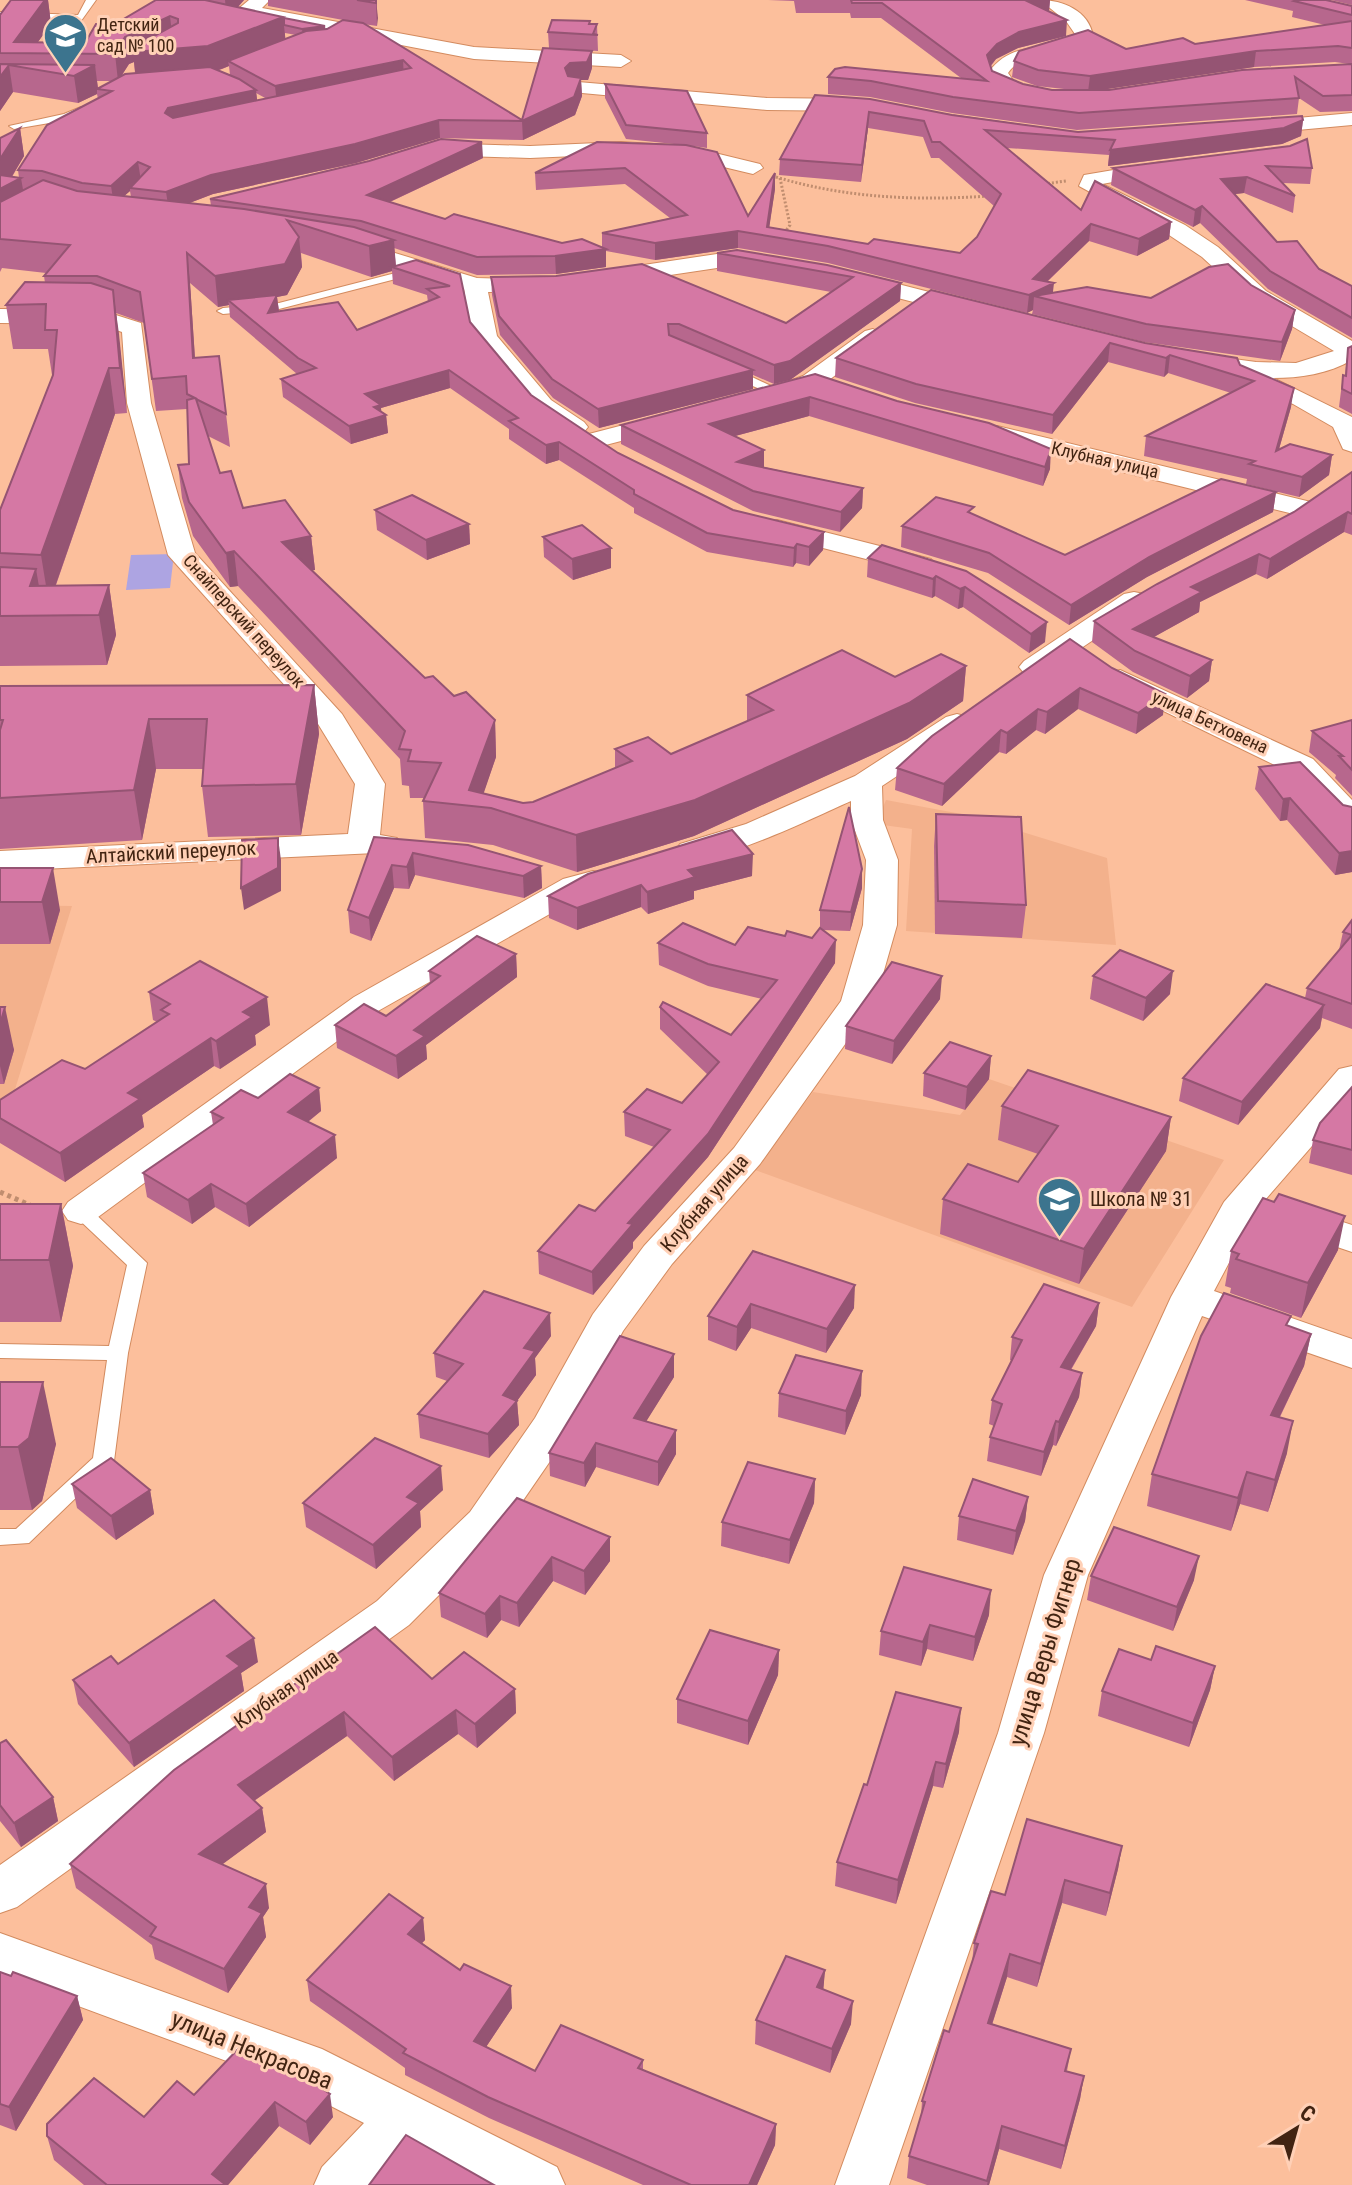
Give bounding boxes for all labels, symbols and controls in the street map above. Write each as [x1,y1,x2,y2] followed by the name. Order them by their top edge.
[42,11,90,74] school or university icon: Детский сад № 100
[97,14,174,56] place label: Детский сад № 100
[1049,437,1161,482] street label: Клубная улица
[179,550,310,692] street label: Снайперский переулок
[1149,685,1272,758] street label: улица Бетховена
[85,836,257,868] street label: Алтайский переулок
[655,1149,753,1257] street label: Клубная улица
[1035,1175,1083,1238] school or university icon: Школа № 31
[1090,1187,1192,1211] place label: Школа № 31
[1003,1555,1087,1749] street label: улица Веры Фигнер
[229,1644,343,1734] street label: Клубная улица
[167,2005,337,2095] street label: улица Некрасова
[1256,2089,1336,2169] north arrow
[1295,2100,1320,2127] text: С

